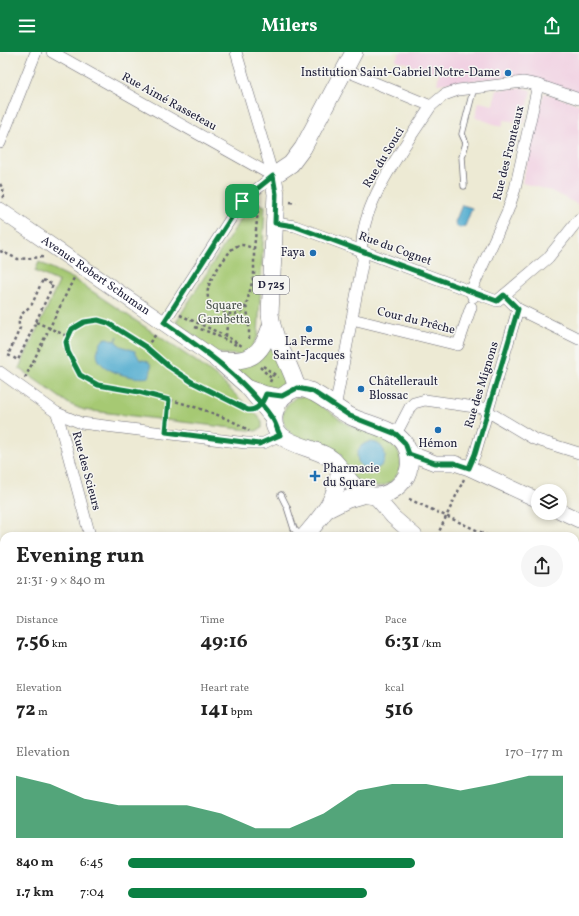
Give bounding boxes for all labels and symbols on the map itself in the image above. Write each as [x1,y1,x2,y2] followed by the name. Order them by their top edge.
[301,65,500,81] place label: Institution Saint-Gabriel Notre-Dame
[503,68,513,78] marker: Institution Saint-Gabriel Notre-Dame
[119,69,220,135] street label: Rue Aimé Rasseteau
[490,104,528,202] street label: Rue des Fronteaux
[360,125,409,191] street label: Rue du Souci
[225,184,259,218] pin
[356,228,434,270] street label: Rue du Cognet
[38,233,153,319] street label: Avenue Robert Schuman
[281,245,305,261] place label: Faya
[308,248,318,258] marker: Faya
[253,276,289,294] road number: D 725
[198,298,250,328] park label: Square Gambetta
[375,304,457,339] street label: Cour du Prêche
[304,324,314,334] marker: La Ferme Saint-Jacques
[273,334,345,364] place label: La Ferme Saint-Jacques
[461,340,503,430] street label: Rue des Mignons
[369,374,438,404] place label: Châtellerault Blossac
[356,384,366,394] marker: Châtellerault Blossac
[433,425,443,435] marker: Hémon
[68,430,104,512] street label: Rue des Scieurs
[419,436,457,452] place label: Hémon
[323,461,380,491] place label: Pharmacie du Square
[310,471,320,481] marker: Pharmacie du Square

